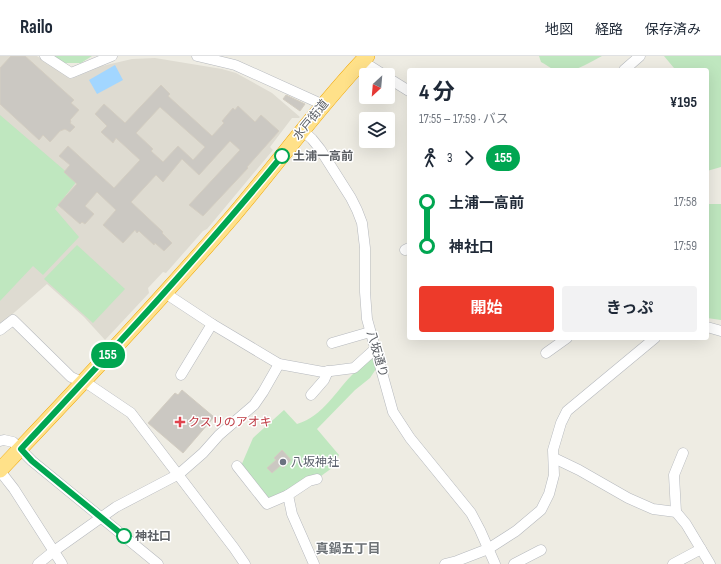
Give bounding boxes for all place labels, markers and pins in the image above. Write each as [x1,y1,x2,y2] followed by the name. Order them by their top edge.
[274,148,290,164] marker: 土浦一高前
[293,149,353,164] place label: 土浦一高前
[188,415,272,430] place label: クスリのアオキ
[175,417,185,427] marker: クスリのアオキ
[291,455,339,470] place label: 八坂神社
[278,457,288,467] marker: 八坂神社
[116,528,132,544] marker: 神社口
[135,529,171,544] place label: 神社口

